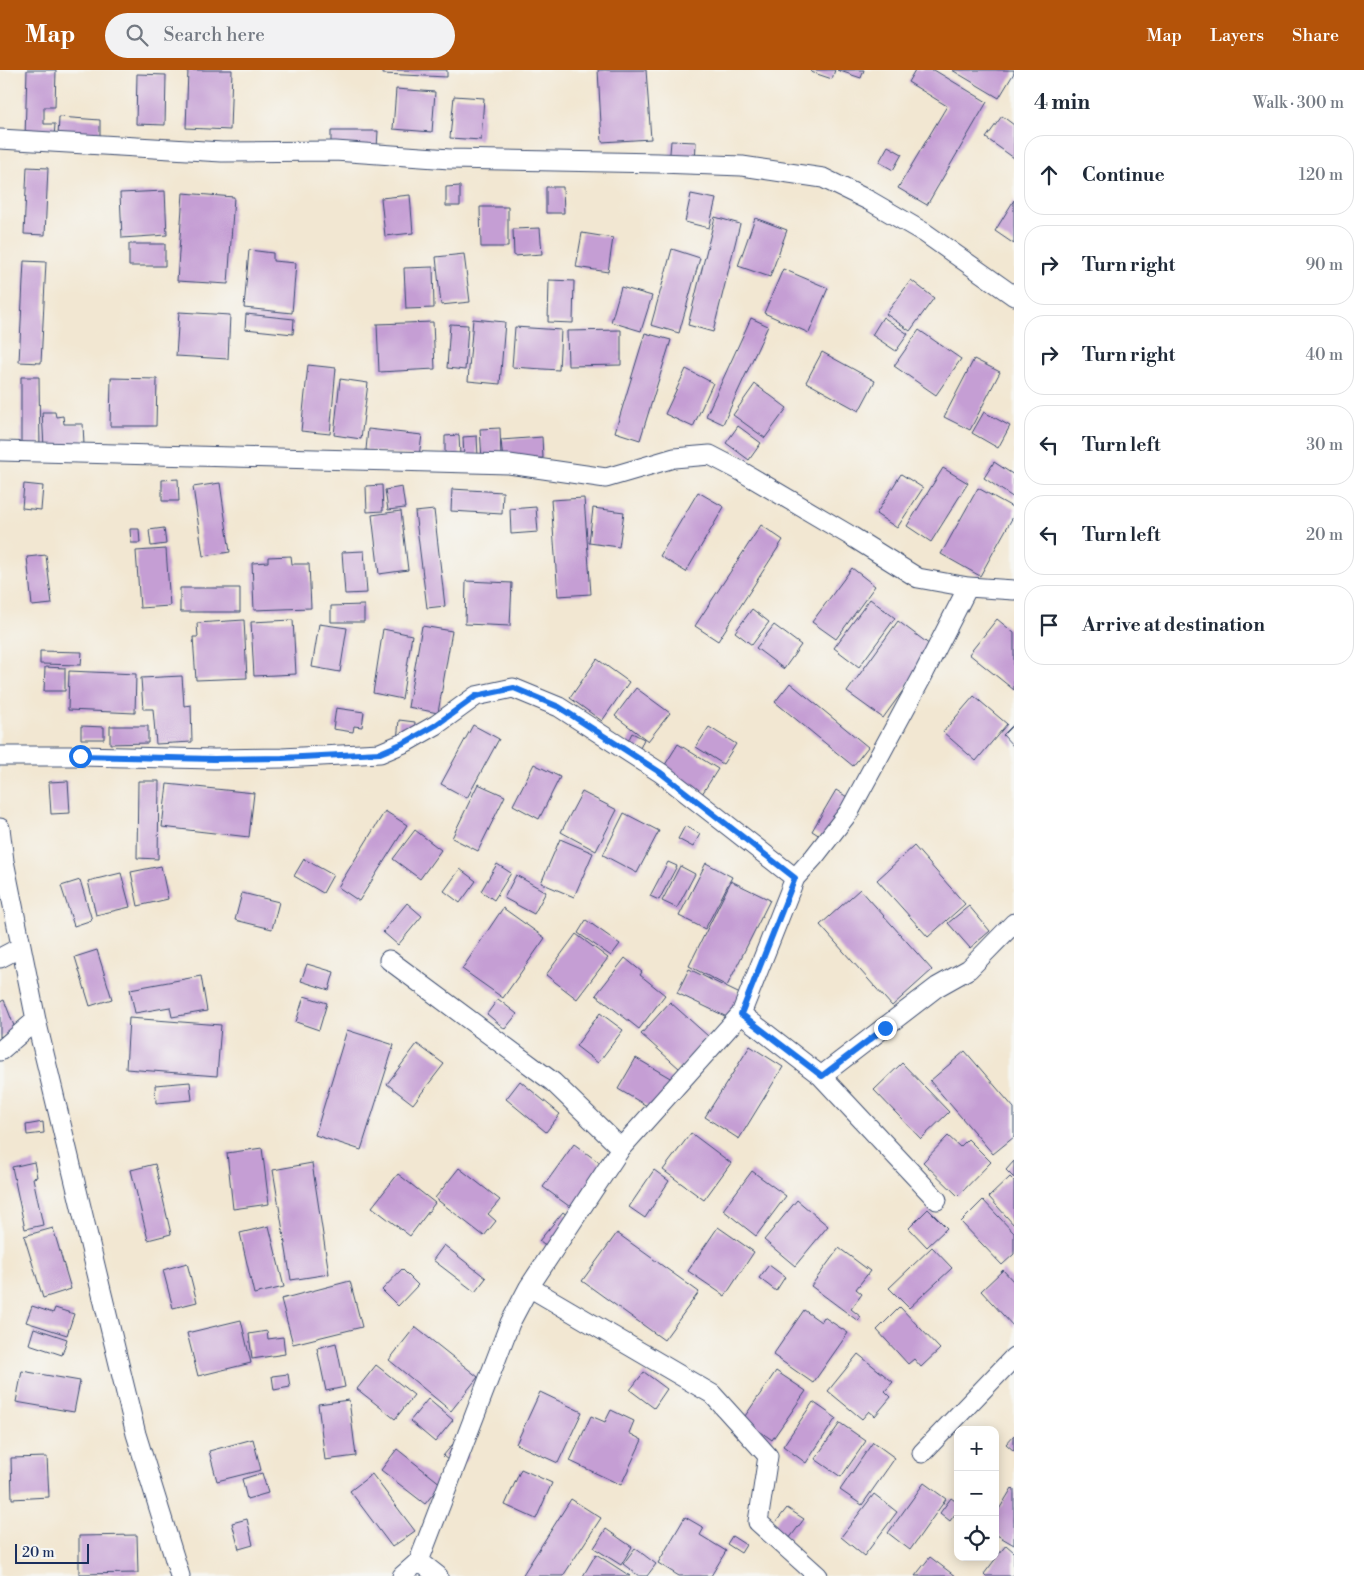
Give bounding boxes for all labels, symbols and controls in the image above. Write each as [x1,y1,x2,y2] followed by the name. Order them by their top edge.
[105,13,455,58] search box
[25,20,75,50] text: Map
[123,21,151,49] icon: search
[163,23,265,47] text: Search here
[1147,24,1182,47] text: Map
[1210,24,1264,47] text: Layers
[1292,24,1339,47] text: Share
[1034,90,1090,116] text: 4 min
[1253,93,1344,113] text: Walk · 300 m
[1035,161,1063,189] icon: ahead
[1082,163,1165,187] text: Continue
[1299,165,1343,185] text: 120 m
[1035,251,1063,279] icon: right
[1082,253,1175,277] text: Turn right
[1305,255,1343,275] text: 90 m
[1035,341,1063,369] icon: right
[1082,343,1175,367] text: Turn right
[1306,345,1343,365] text: 40 m
[1035,431,1063,459] icon: left
[1082,433,1161,457] text: Turn left
[1306,435,1343,455] text: 30 m
[1035,521,1063,549] icon: left
[1082,523,1161,547] text: Turn left
[1306,525,1343,545] text: 20 m
[1035,611,1063,639] icon: arrive
[1082,613,1265,637] text: Arrive at destination
[69,745,92,768] route start
[874,1017,897,1040] route end
[954,1426,999,1561] map controls
[954,1426,999,1471] button: +
[954,1471,999,1516] button: −
[954,1516,999,1561] button: locate
[15,1541,89,1564] scale bar
[22,1544,54,1562] text: 20 m

